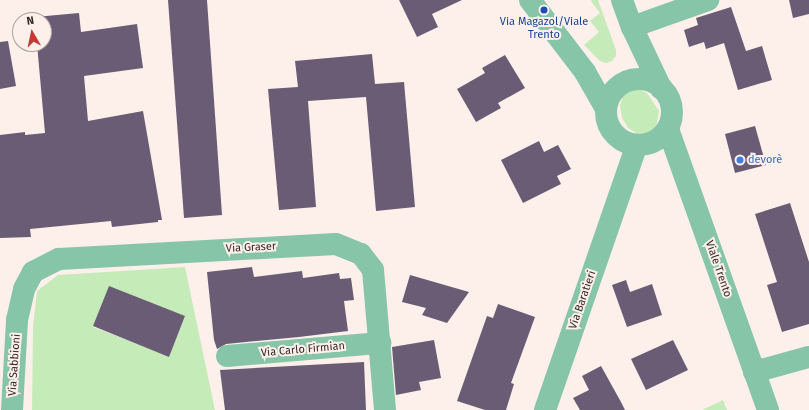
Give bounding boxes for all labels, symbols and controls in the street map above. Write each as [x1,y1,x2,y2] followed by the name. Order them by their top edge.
[539,5,549,15] marker: Via Magazol/Viale Trento
[12,12,52,52] north arrow
[26,14,35,28] text: N
[500,16,588,42] place label: Via Magazol/Viale Trento
[748,153,782,167] place label: devorè
[735,155,745,165] marker: devorè
[702,239,734,299] street label: Viale Trento
[226,240,276,256] street label: Via Graser
[567,269,599,331] street label: Via Baratieri
[6,333,24,397] street label: Via Sabbioni
[260,340,346,360] street label: Via Carlo Firmian

